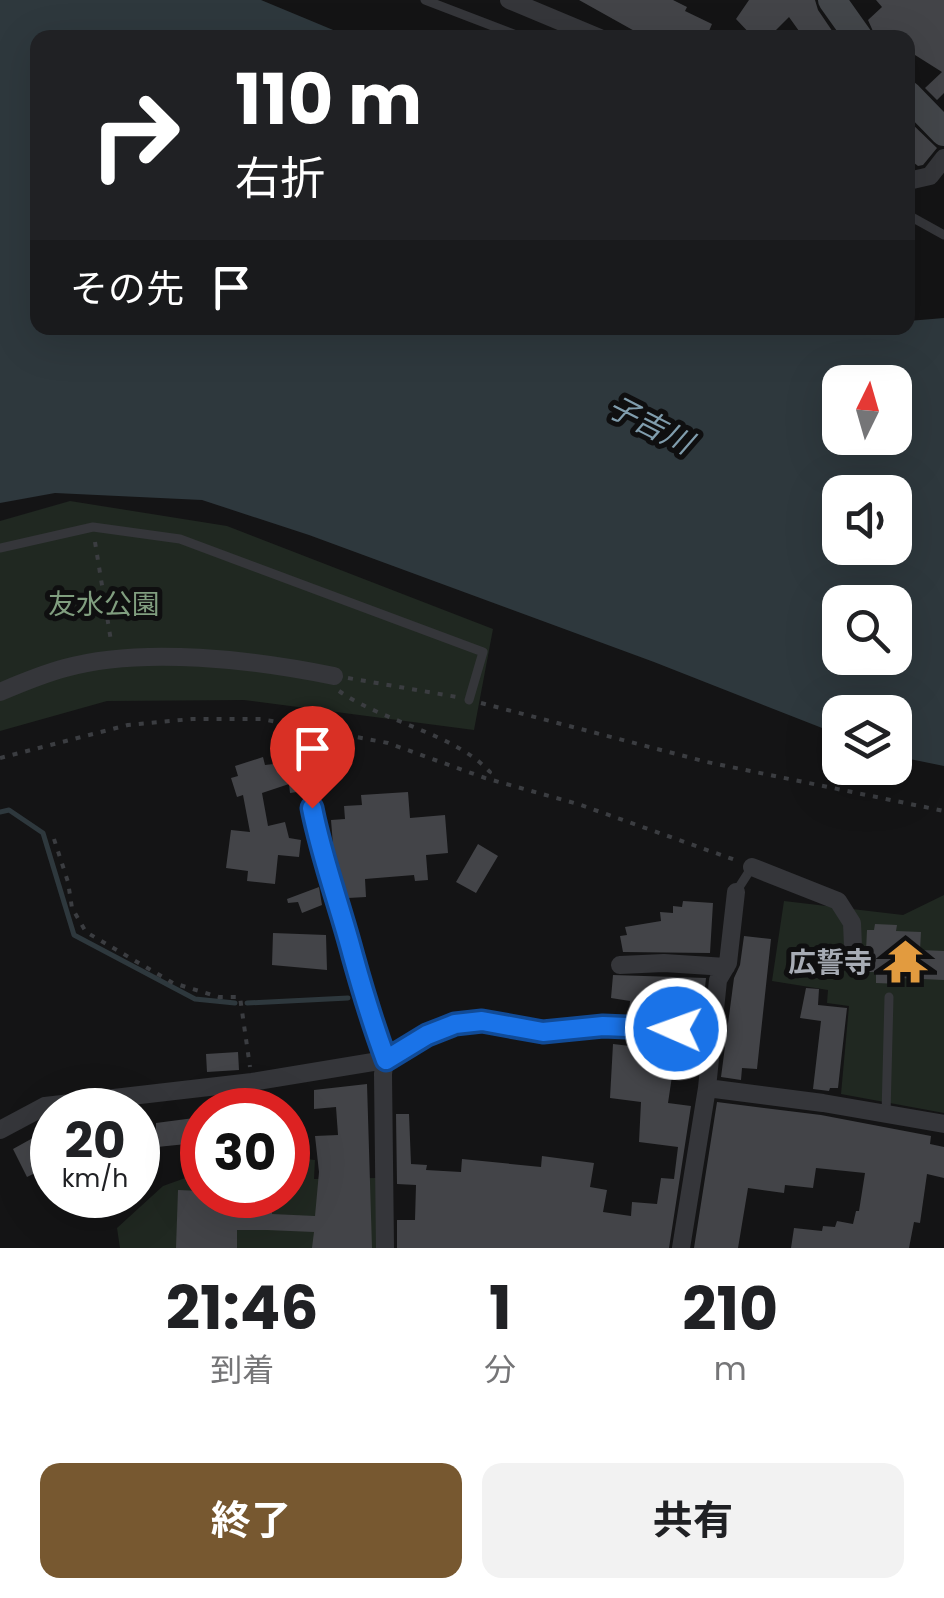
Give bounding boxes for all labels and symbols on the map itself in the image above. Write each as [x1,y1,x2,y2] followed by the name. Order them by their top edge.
[822,365,912,455] north arrow
[600,385,703,466] water label: 子吉川
[48,585,160,624] park label: 友水公園
[270,706,355,809] pin
[881,938,929,986] temple icon: 広誓寺
[788,943,872,982] place label: 広誓寺
[624,977,728,1081] position arrow
[180,1088,310,1218] speed limit sign: 30

